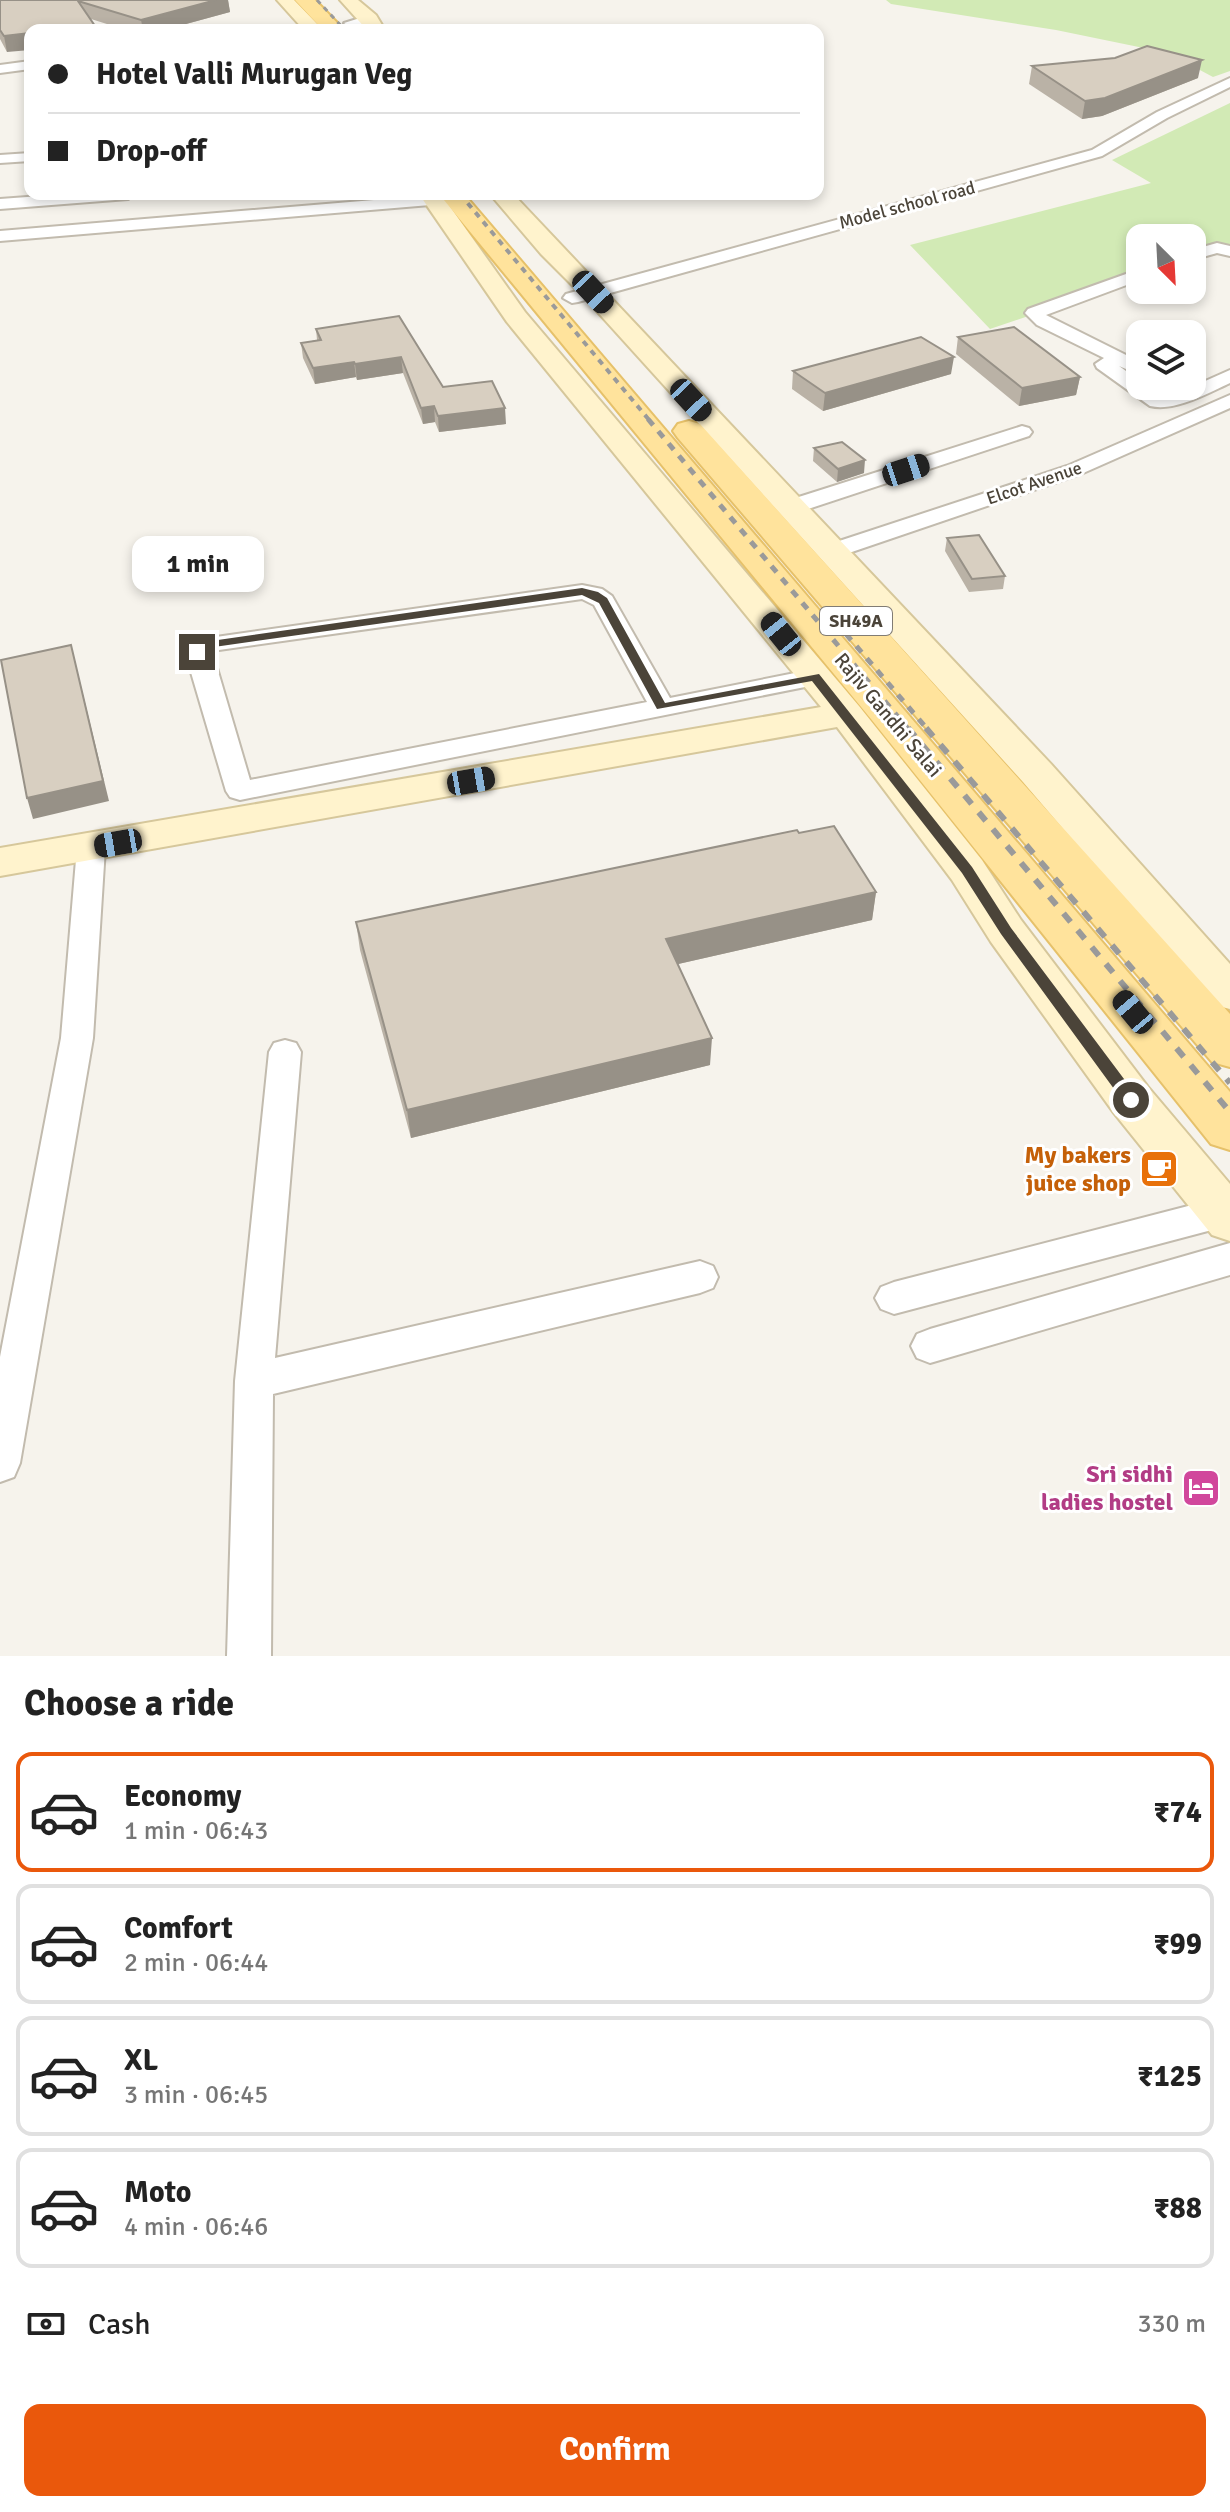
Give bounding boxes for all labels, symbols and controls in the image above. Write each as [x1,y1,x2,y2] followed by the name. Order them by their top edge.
[96,56,412,93] text: Hotel Valli Murugan Veg
[96,133,206,170] text: Drop-off
[837,176,977,234] street label: Model school road
[1126,224,1206,304] north arrow
[1126,224,1206,400] map controls
[568,266,618,318] car
[1126,320,1206,400] button: layers
[666,374,716,426] car
[879,451,933,489] car
[983,456,1085,510] street label: Elcot Avenue
[131,536,263,592] callout: 1 min
[167,548,229,580] text: 1 min
[820,607,892,635] road number: SH49A
[757,608,805,660] car
[179,634,215,670] route end
[829,648,947,782] street label: Rajiv Gandhi Salai
[445,765,497,797] car
[92,827,144,859] car
[1108,986,1158,1038] car
[1113,1082,1149,1118] route start
[1024,1140,1131,1198] place label: My bakers juice shop
[1138,1148,1180,1190] cafe icon: My bakers juice shop
[1041,1459,1173,1517] place label: Sri sidhi ladies hostel
[1180,1467,1222,1509] hotel icon: Sri sidhi ladies hostel
[24,1681,234,1726] text: Choose a ride
[28,1776,100,1848] icon: car
[124,1778,241,1815] text: Economy
[1153,1794,1202,1831] text: ₹74
[124,1815,268,1847] text: 1 min · 06:43
[28,1908,100,1980] icon: car
[124,1910,233,1947] text: Comfort
[1153,1926,1202,1963] text: ₹99
[124,1947,268,1979] text: 2 min · 06:44
[28,2040,100,2112] icon: car
[124,2042,158,2079] text: XL
[1137,2058,1202,2095] text: ₹125
[124,2079,268,2111] text: 3 min · 06:45
[28,2172,100,2244] icon: car
[124,2174,191,2211] text: Moto
[1153,2190,1202,2227] text: ₹88
[124,2211,268,2243] text: 4 min · 06:46
[24,2302,68,2346] icon: cash
[88,2306,151,2343] text: Cash
[1137,2308,1206,2340] text: 330 m
[24,2404,1206,2496] button: Confirm

